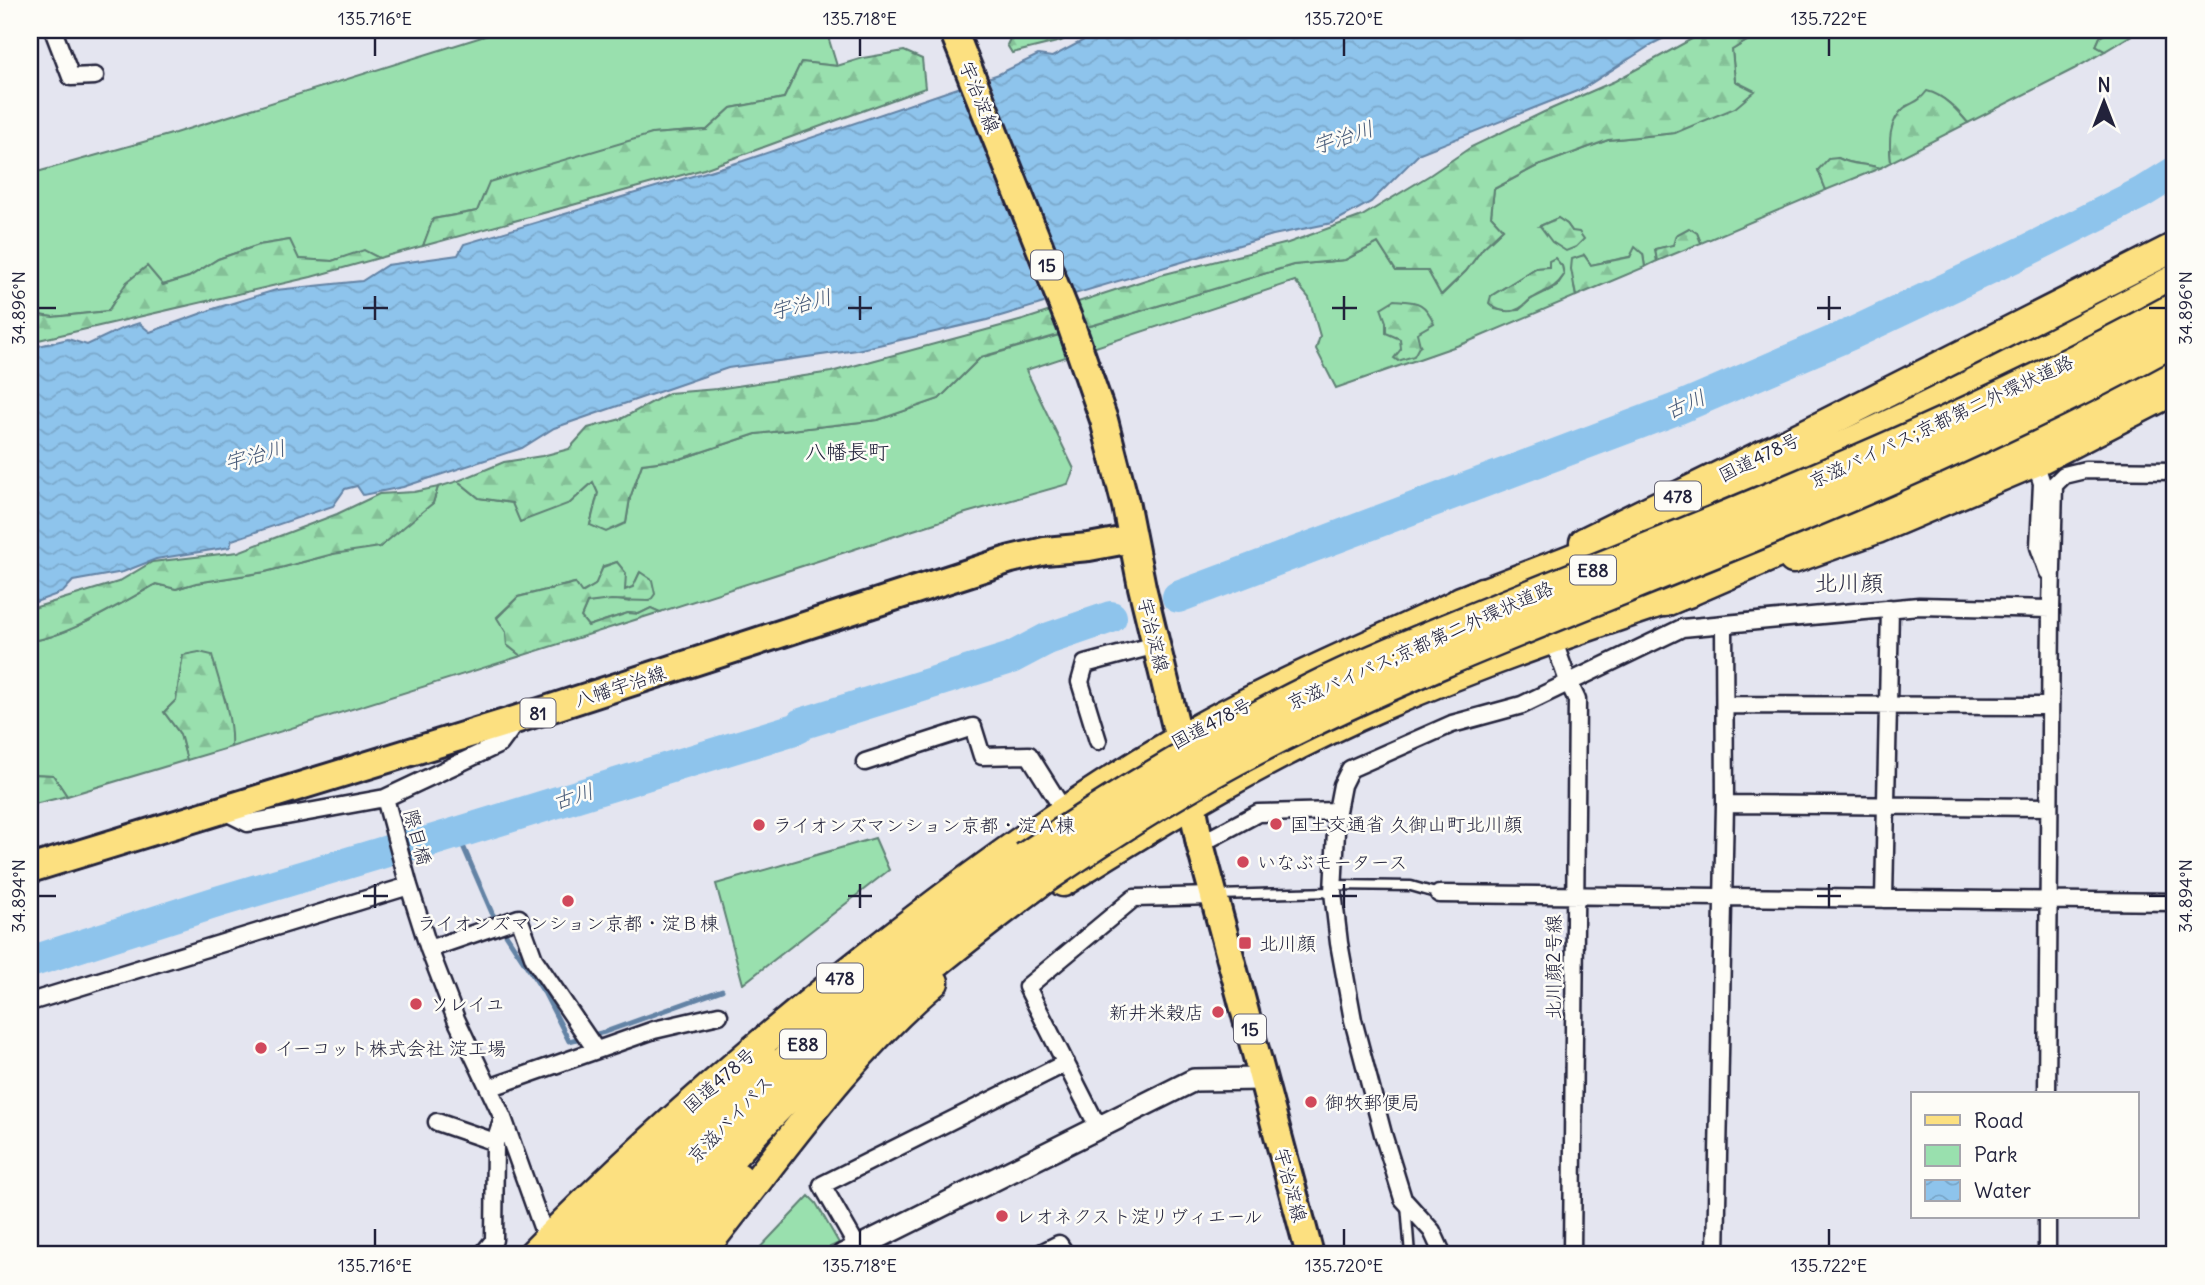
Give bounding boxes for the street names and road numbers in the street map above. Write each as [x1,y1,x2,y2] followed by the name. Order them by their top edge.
[955,57,1005,137] street label: 宇治淀線
[1031,250,1063,279] road number: 15
[1805,349,2077,493] street label: 京滋バイパス;京都第二外環状道路
[1714,427,1804,487] street label: 国道478号
[1655,482,1701,510] road number: 478
[1570,556,1616,584] road number: E88
[1283,575,1557,715] street label: 京滋バイパス;京都第二外環状道路
[1133,595,1175,675] street label: 宇治淀線
[571,660,669,712] street label: 八幡宇治線
[1166,692,1256,754] street label: 国道478号
[520,698,556,728] road number: 81
[399,806,437,868] street label: 際目橋
[1541,914,1565,1020] street label: 北川顔2号線
[817,964,863,993] road number: 478
[1234,1014,1266,1044] road number: 15
[780,1030,826,1058] road number: E88
[678,1042,760,1118] street label: 国道478号
[682,1070,778,1168] street label: 京滋バイパス
[1270,1145,1312,1225] street label: 宇治淀線

